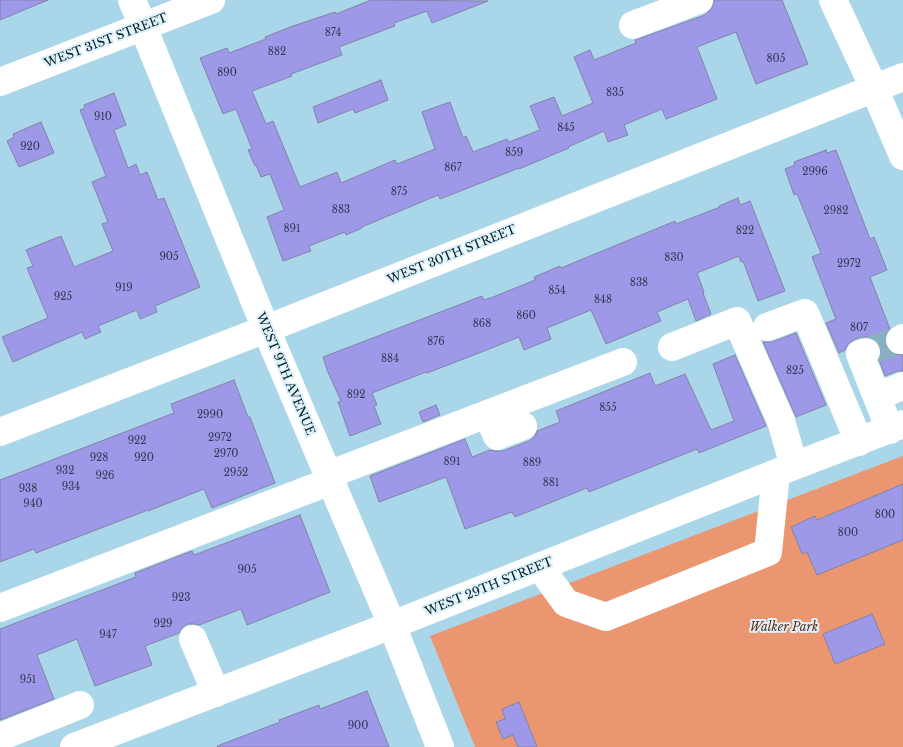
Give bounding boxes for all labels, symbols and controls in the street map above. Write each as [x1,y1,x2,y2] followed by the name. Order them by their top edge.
[42,11,170,71] street label: WEST 31ST STREET
[325,27,341,39] house number: 874
[268,46,286,58] house number: 882
[767,53,785,65] house number: 805
[217,67,237,79] house number: 890
[606,87,624,99] house number: 835
[94,111,112,123] house number: 910
[557,122,575,134] house number: 845
[20,141,40,153] house number: 920
[505,147,523,159] house number: 859
[444,162,462,174] house number: 867
[802,166,828,178] house number: 2996
[391,186,407,198] house number: 875
[332,204,350,216] house number: 883
[824,205,848,217] house number: 2982
[284,223,300,235] house number: 891
[386,223,518,287] street label: WEST 30TH STREET
[736,225,754,237] house number: 822
[159,251,179,263] house number: 905
[664,252,684,264] house number: 830
[837,258,861,270] house number: 2972
[630,277,648,289] house number: 838
[115,282,133,294] house number: 919
[548,285,566,297] house number: 854
[54,291,72,303] house number: 925
[594,294,612,306] house number: 848
[516,310,536,322] house number: 860
[253,311,317,437] street label: WEST 9TH AVENUE
[473,318,491,330] house number: 868
[850,322,868,334] house number: 807
[427,336,445,348] house number: 876
[381,353,399,365] house number: 884
[786,365,804,377] house number: 825
[347,389,365,401] house number: 892
[599,402,617,414] house number: 855
[197,409,223,421] house number: 2990
[208,432,232,444] house number: 2972
[128,435,146,447] house number: 922
[214,448,238,460] house number: 2970
[90,452,108,464] house number: 928
[134,452,154,464] house number: 920
[444,456,460,468] house number: 891
[523,457,541,469] house number: 889
[56,465,74,477] house number: 932
[224,467,248,479] house number: 2952
[95,470,115,482] house number: 926
[543,477,559,489] house number: 881
[62,481,80,493] house number: 934
[19,483,37,495] house number: 938
[23,498,43,510] house number: 940
[875,509,895,521] house number: 800
[838,527,858,539] house number: 800
[423,555,555,619] street label: WEST 29TH STREET
[237,564,257,576] house number: 905
[172,592,190,604] house number: 923
[153,618,173,630] house number: 929
[750,621,818,635] park label: Walker Park
[99,629,117,641] house number: 947
[20,674,36,686] house number: 951
[348,720,368,732] house number: 900

